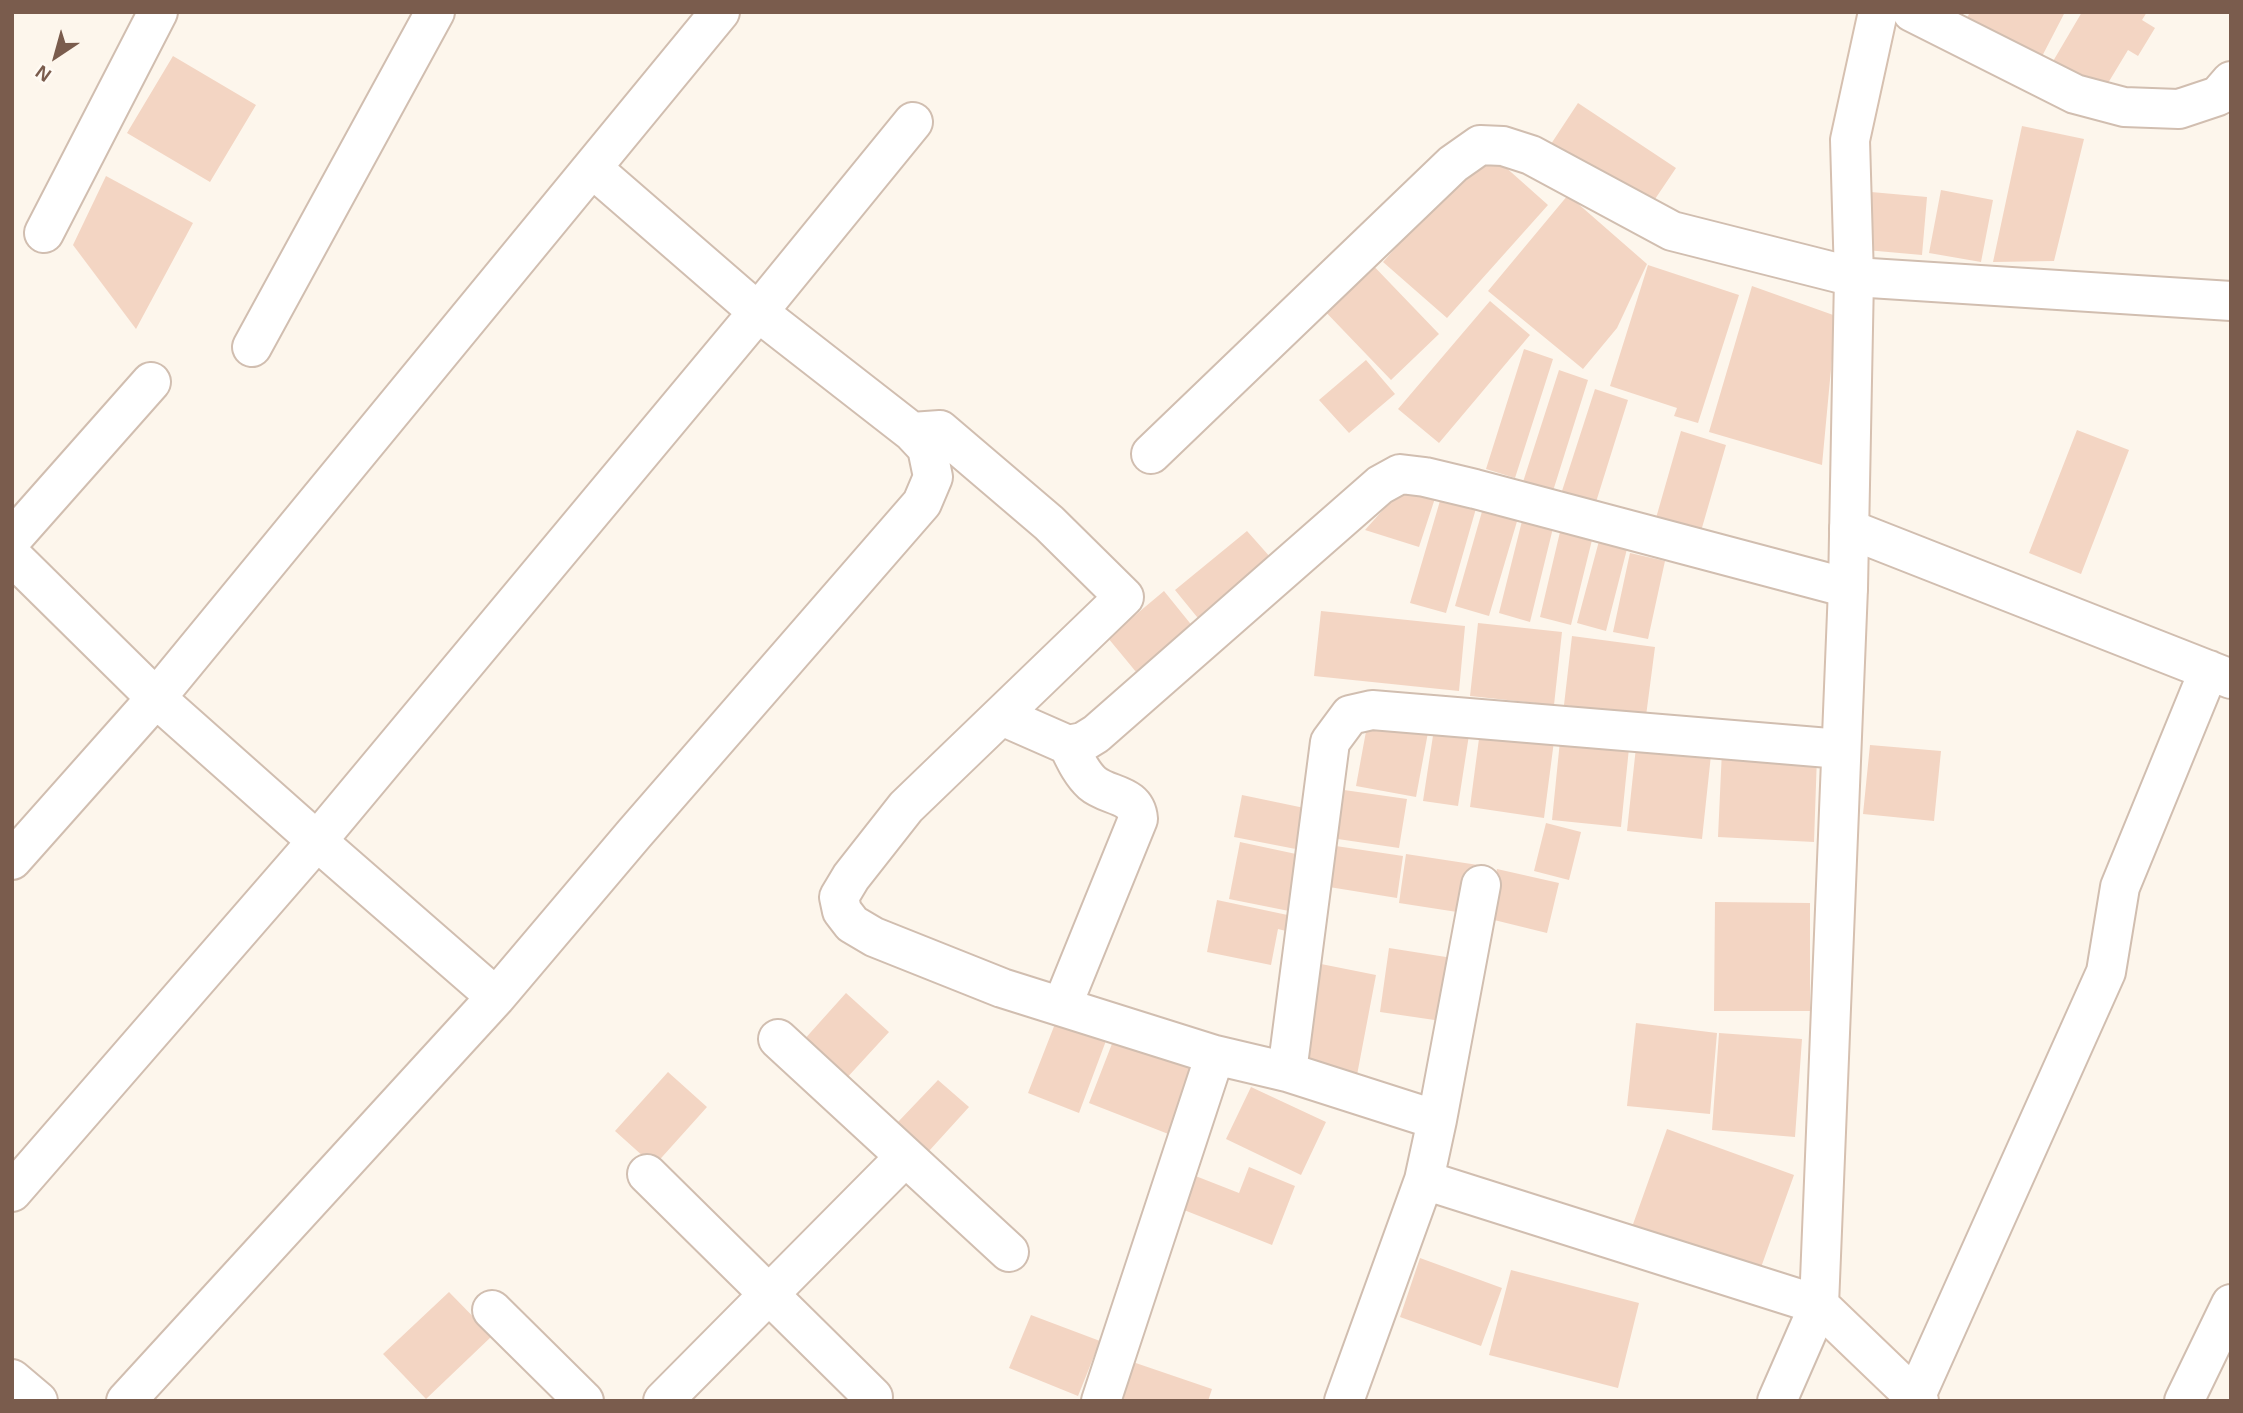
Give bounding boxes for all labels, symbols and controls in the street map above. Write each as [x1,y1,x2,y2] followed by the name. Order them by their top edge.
[21,21,91,91] north arrow
[32,61,55,86] text: N

